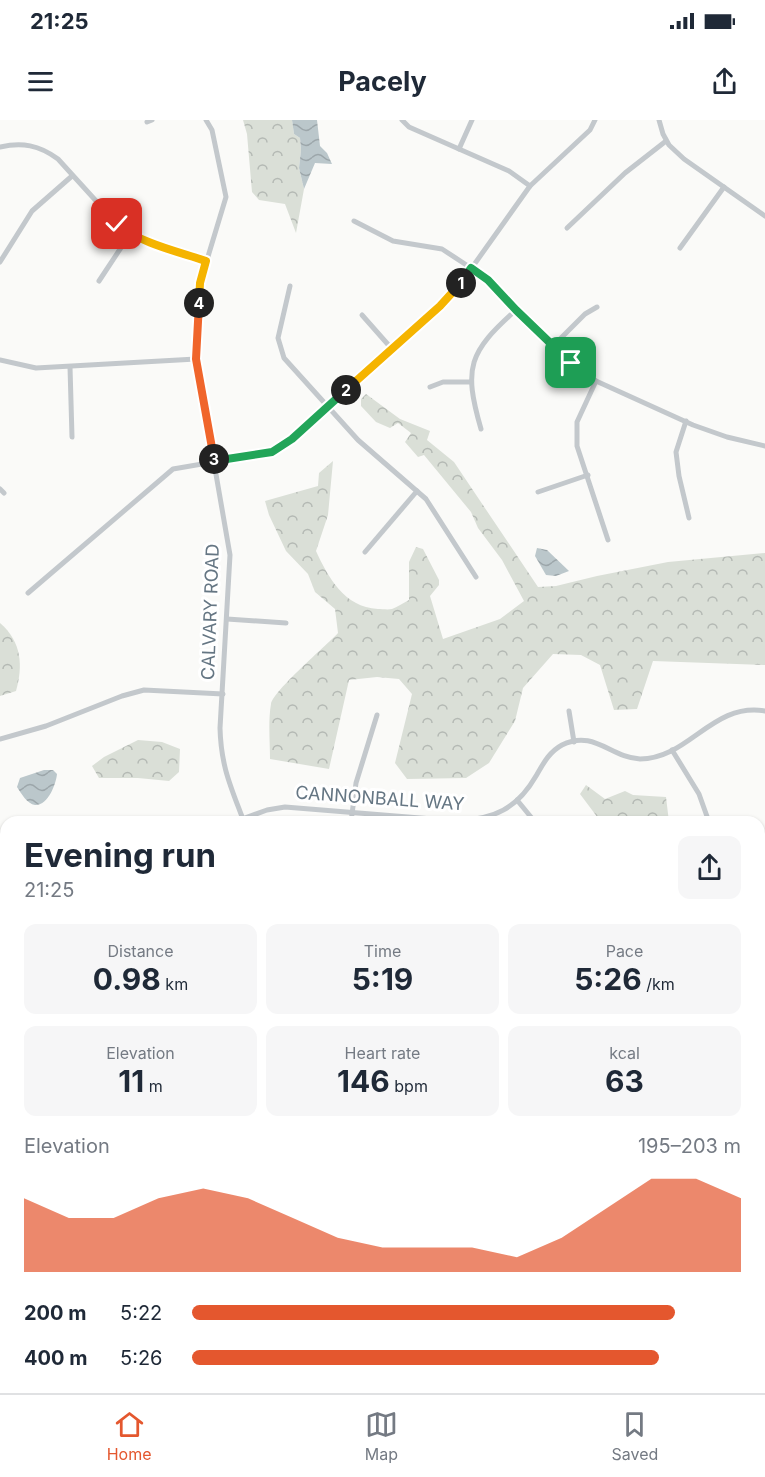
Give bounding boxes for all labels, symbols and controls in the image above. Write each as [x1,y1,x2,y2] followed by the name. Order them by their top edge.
[30,8,89,34] text: 21:25
[24,65,57,98] icon: menu
[338,65,427,98] text: Pacely
[708,65,741,98] icon: share
[91,198,142,249] pin
[100,207,133,240] icon: check
[446,268,476,298] pin: 1
[458,273,464,293] text: 1
[184,288,214,318] pin: 4
[194,293,204,313] text: 4
[545,337,596,388] pin
[554,346,587,379] icon: arrive
[331,375,361,405] pin: 2
[341,380,351,400] text: 2
[199,444,229,474] pin: 3
[209,449,219,469] text: 3
[197,543,223,681] street label: CALVARY ROAD
[295,782,465,814] street label: CANNONBALL WAY
[24,835,216,875] text: Evening run
[678,836,741,899] button: share
[24,878,74,902] text: 21:25
[107,941,174,961] text: Distance
[364,941,401,961] text: Time
[606,941,643,961] text: Pace
[93,961,161,997] text: 0.98
[352,961,413,997] text: 5:19
[574,961,642,997] text: 5:26
[161,974,188,994] text: km
[642,974,675,994] text: /km
[106,1043,175,1063] text: Elevation
[345,1043,420,1063] text: Heart rate
[609,1043,640,1063] text: kcal
[118,1063,144,1099] text: 11
[337,1063,390,1099] text: 146
[605,1063,644,1099] text: 63
[144,1076,163,1096] text: m
[390,1076,428,1096] text: bpm
[24,1134,110,1158] text: Elevation
[638,1134,741,1158] text: 195–203 m
[24,1301,87,1325] text: 200 m
[120,1301,162,1325] text: 5:22
[24,1346,88,1370] text: 400 m
[120,1346,163,1370] text: 5:26
[107,1408,152,1464] tab: Home
[365,1408,398,1464] tab: Map
[611,1408,658,1464] tab: Saved

